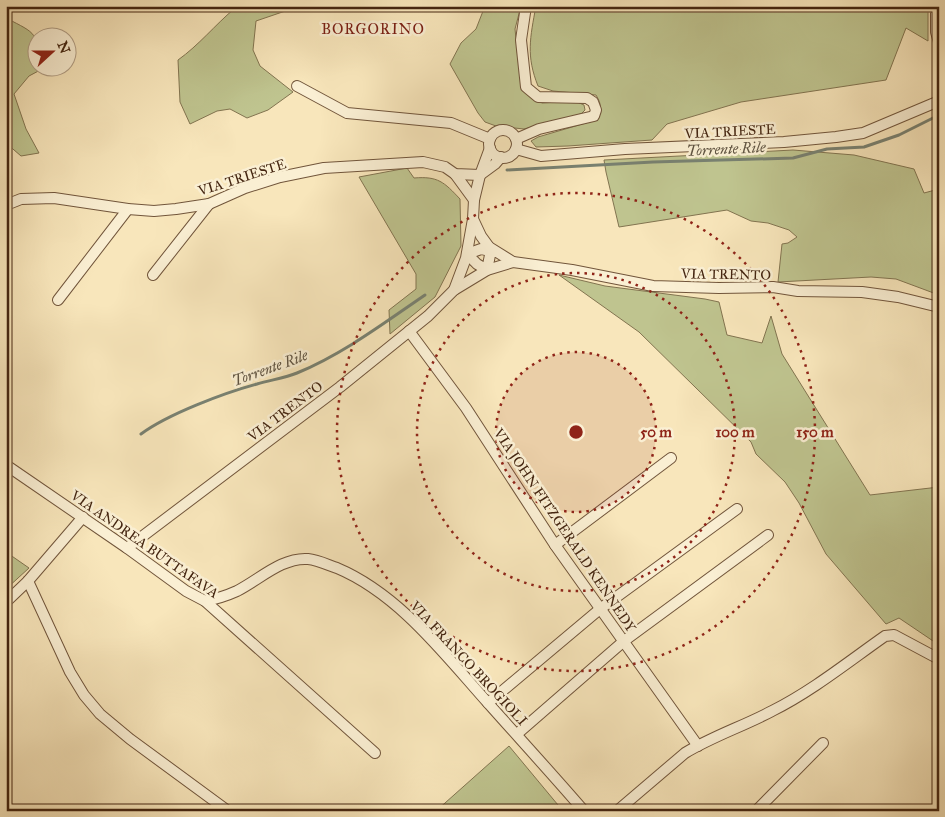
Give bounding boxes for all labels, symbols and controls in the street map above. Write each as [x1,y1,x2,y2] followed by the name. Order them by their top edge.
[321,20,425,38] district label: BORGORINO
[28,28,78,78] north arrow
[54,39,74,56] text: N
[683,121,776,142] street label: VIA TRIESTE
[686,138,766,160] water label: Torrente Rile
[195,155,288,200] street label: VIA TRIESTE
[680,265,771,284] street label: VIA TRENTO
[230,346,311,390] water label: Torrente Rile
[244,378,326,446] street label: VIA TRENTO
[567,423,585,441] centre of rings
[640,423,672,441] text: 50 m
[715,423,755,441] text: 100 m
[796,423,834,441] text: 150 m
[488,424,640,637] street label: VIA JOHN FITZGERALD KENNEDY
[67,486,222,602] street label: VIA ANDREA BUTTAFAVA
[406,597,531,729] street label: VIA FRANCO BROGIOLI

